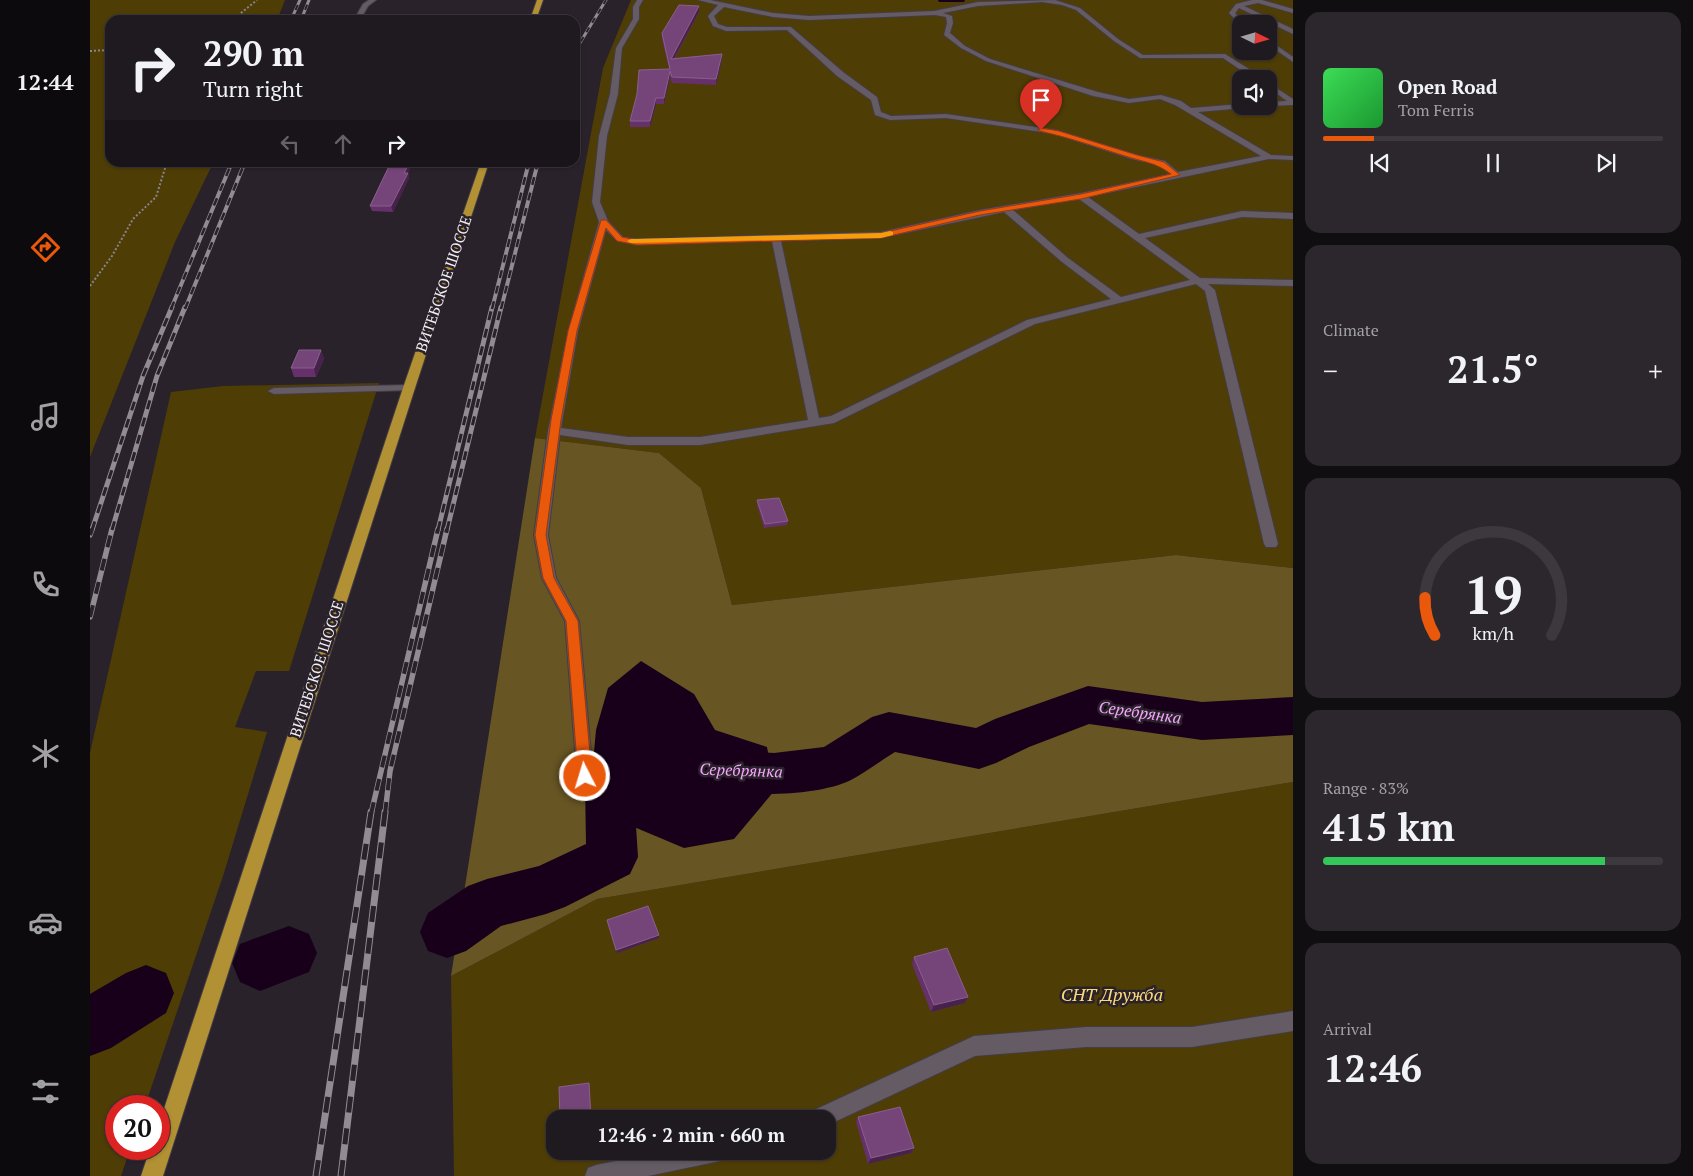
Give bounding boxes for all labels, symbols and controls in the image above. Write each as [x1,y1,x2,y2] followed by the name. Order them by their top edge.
[1232,15,1278,60] north arrow
[1232,15,1277,115] map controls
[203,30,304,76] text: 290 m
[120,35,185,100] icon: right
[16,67,74,96] text: 12:44
[1232,70,1277,115] button: sound
[203,74,303,103] text: Turn right
[1398,74,1498,99] text: Open Road
[1020,79,1062,130] pin
[1027,86,1055,114] icon: arrive
[1398,99,1474,121] text: Tom Ferris
[276,130,304,158] icon: left
[329,130,357,158] icon: ahead
[382,130,410,158] icon: right
[1366,149,1394,177] icon: previous
[1479,149,1507,177] icon: pause
[1592,149,1620,177] icon: next
[410,213,476,354] street label: ВИТЕБСКОЕ ШОССЕ
[28,230,63,265] icon: directions
[1323,319,1379,341] text: Climate
[1447,344,1539,394] text: 21.5°
[1323,352,1338,389] text: −
[1648,352,1663,389] text: +
[28,399,63,434] icon: music
[1464,560,1522,629] text: 19
[28,567,63,602] icon: phone
[285,598,348,739] street label: ВИТЕБСКОЕ ШОССЕ
[1472,621,1514,645] text: km/h
[1097,695,1183,729] water label: Серебрянка
[28,736,63,771] icon: climate
[558,749,610,801] position arrow
[699,758,783,782] water label: Серебрянка
[1323,777,1409,799] text: Range · 83%
[1323,802,1455,852] text: 415 km
[28,905,63,940] icon: car
[1061,982,1163,1006] park label: СНТ Дружба
[1323,1018,1372,1040] text: Arrival
[1323,1043,1422,1093] text: 12:46
[28,1074,63,1109] icon: filters
[105,1095,170,1160] speed limit sign: 20
[597,1122,785,1147] text: 12:46 · 2 min · 660 m

